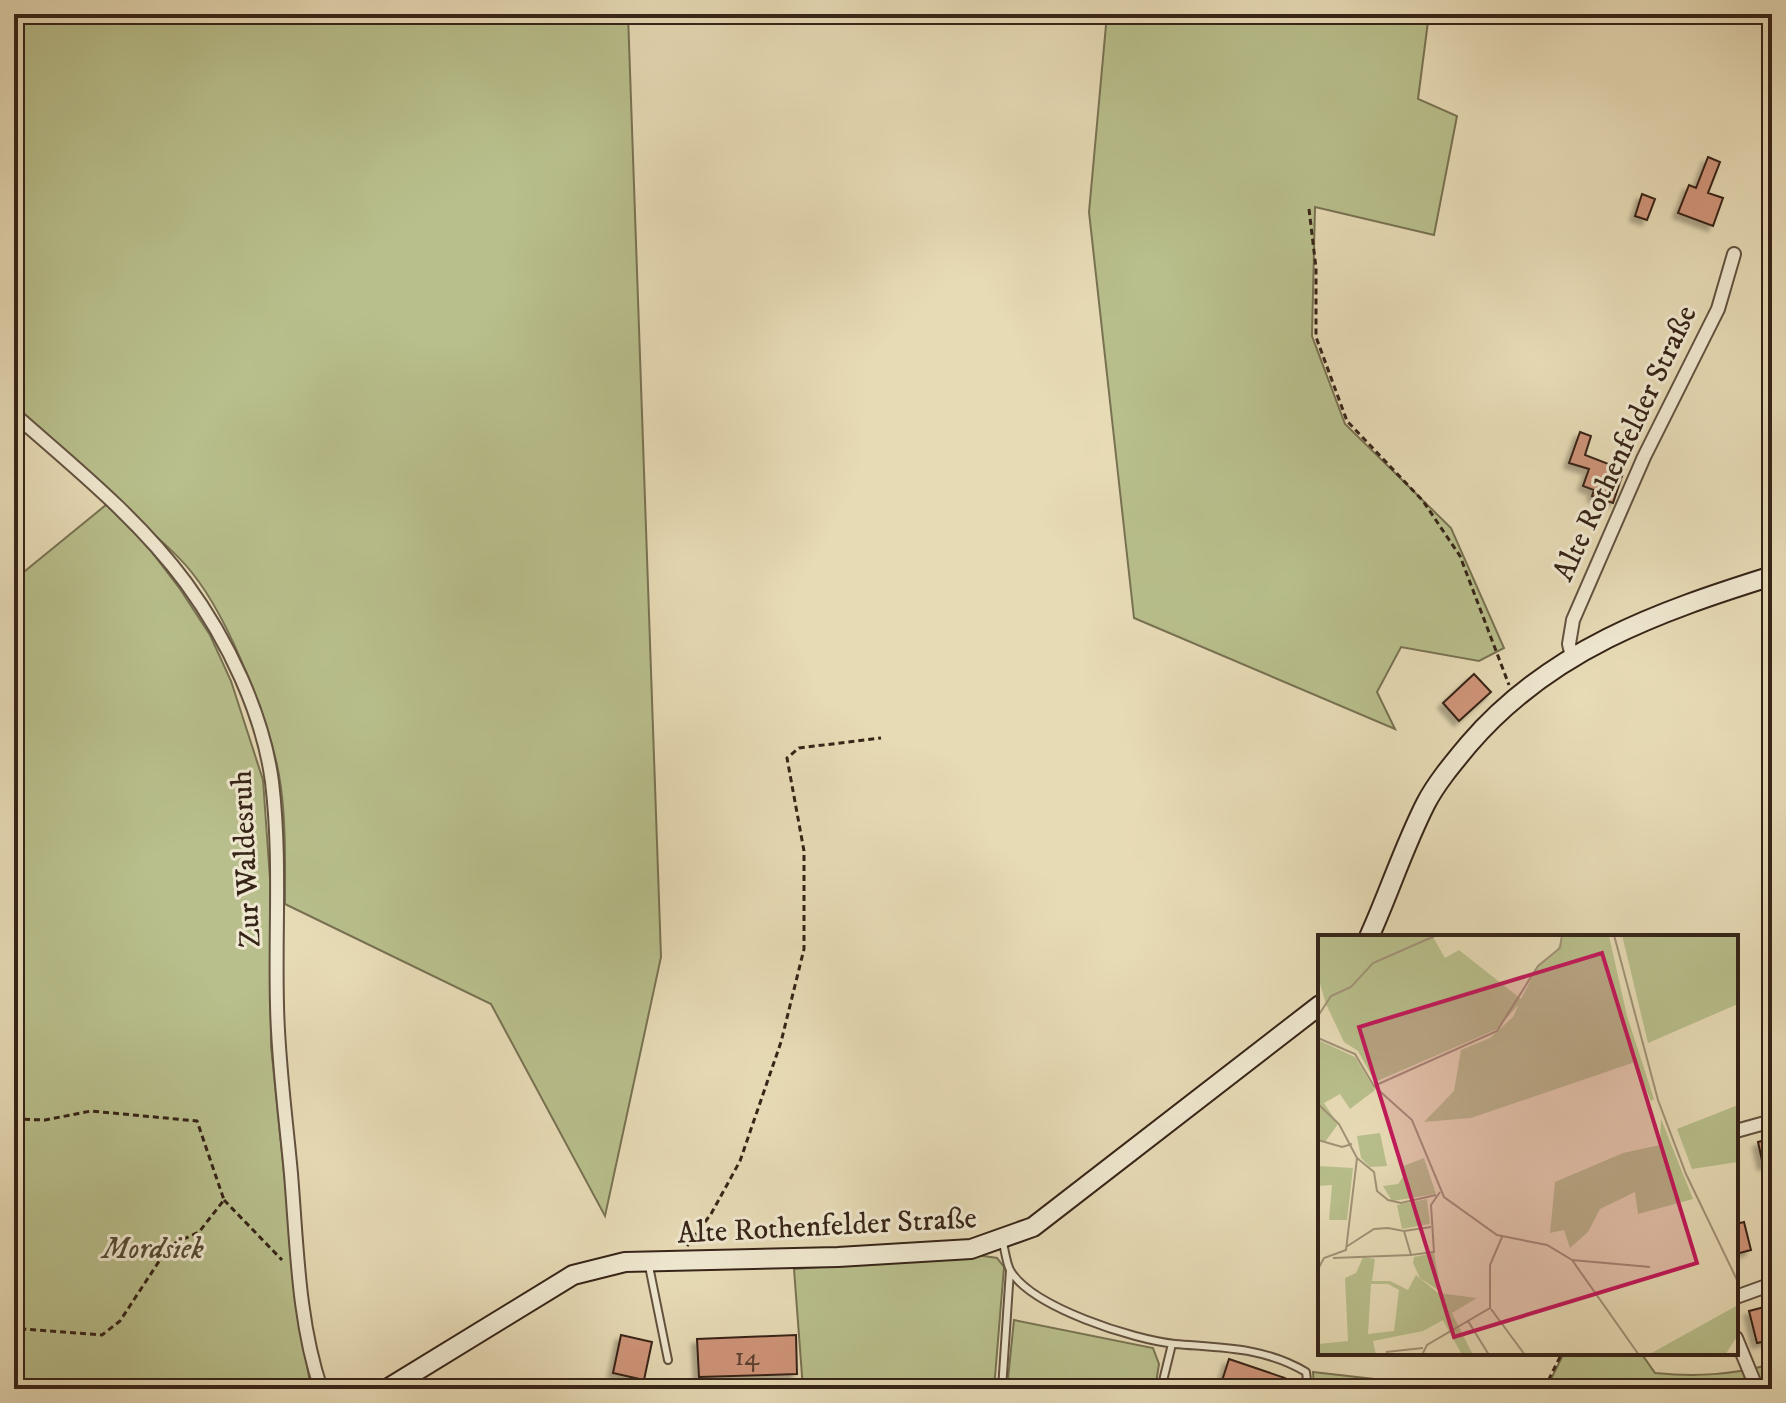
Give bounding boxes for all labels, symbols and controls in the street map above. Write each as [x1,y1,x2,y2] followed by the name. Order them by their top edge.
[1545,300,1705,587] street label: Alte Rothenfelder Straße
[223,769,270,949] street label: Zur Waldesruh
[1318,935,1738,1355] inset map
[676,1200,978,1253] street label: Alte Rothenfelder Straße
[100,1231,204,1268] park label: Mordsiek
[735,1341,760,1374] house number: 14

